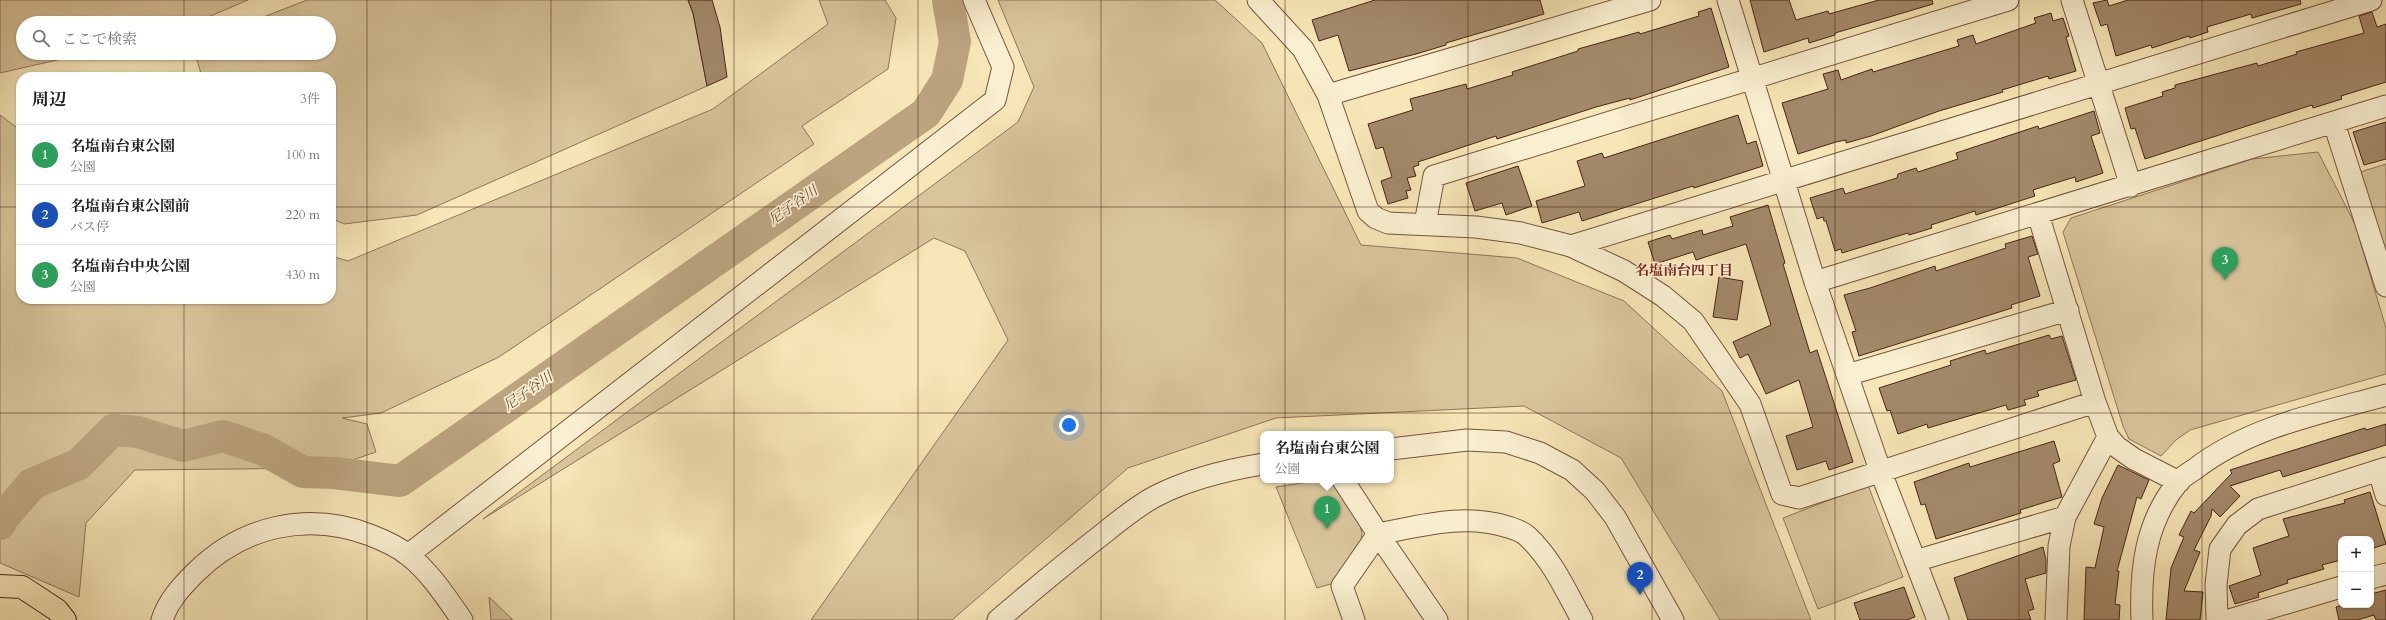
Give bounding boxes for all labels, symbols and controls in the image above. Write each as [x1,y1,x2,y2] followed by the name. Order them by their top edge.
[16,16,336,60] search box
[30,27,52,49] icon: search
[62,29,137,49] text: ここで検索
[32,88,66,111] text: 周辺
[300,90,320,108] text: 3件
[70,136,175,156] text: 名塩南台東公園
[42,146,48,164] text: 1
[286,146,320,164] text: 100 m
[70,158,96,176] text: 公園
[765,180,823,229] water label: 尼子谷川
[70,196,190,216] text: 名塩南台東公園前
[42,206,48,224] text: 2
[286,206,320,224] text: 220 m
[70,218,109,236] text: バス停
[2212,247,2238,280] pin: 3
[70,256,190,276] text: 名塩南台中央公園
[1635,261,1733,280] district label: 名塩南台四丁目
[42,266,48,284] text: 3
[286,266,320,284] text: 430 m
[70,278,96,296] text: 公園
[500,366,558,415] water label: 尼子谷川
[1059,415,1079,435] your location
[1260,431,1394,483] popup
[1274,438,1380,458] text: 名塩南台東公園
[1274,460,1301,478] text: 公園
[1314,496,1340,529] pin: 1
[2338,536,2374,608] map controls
[2338,536,2374,572] button: +
[1627,562,1653,595] pin: 2
[2338,572,2374,608] button: −

